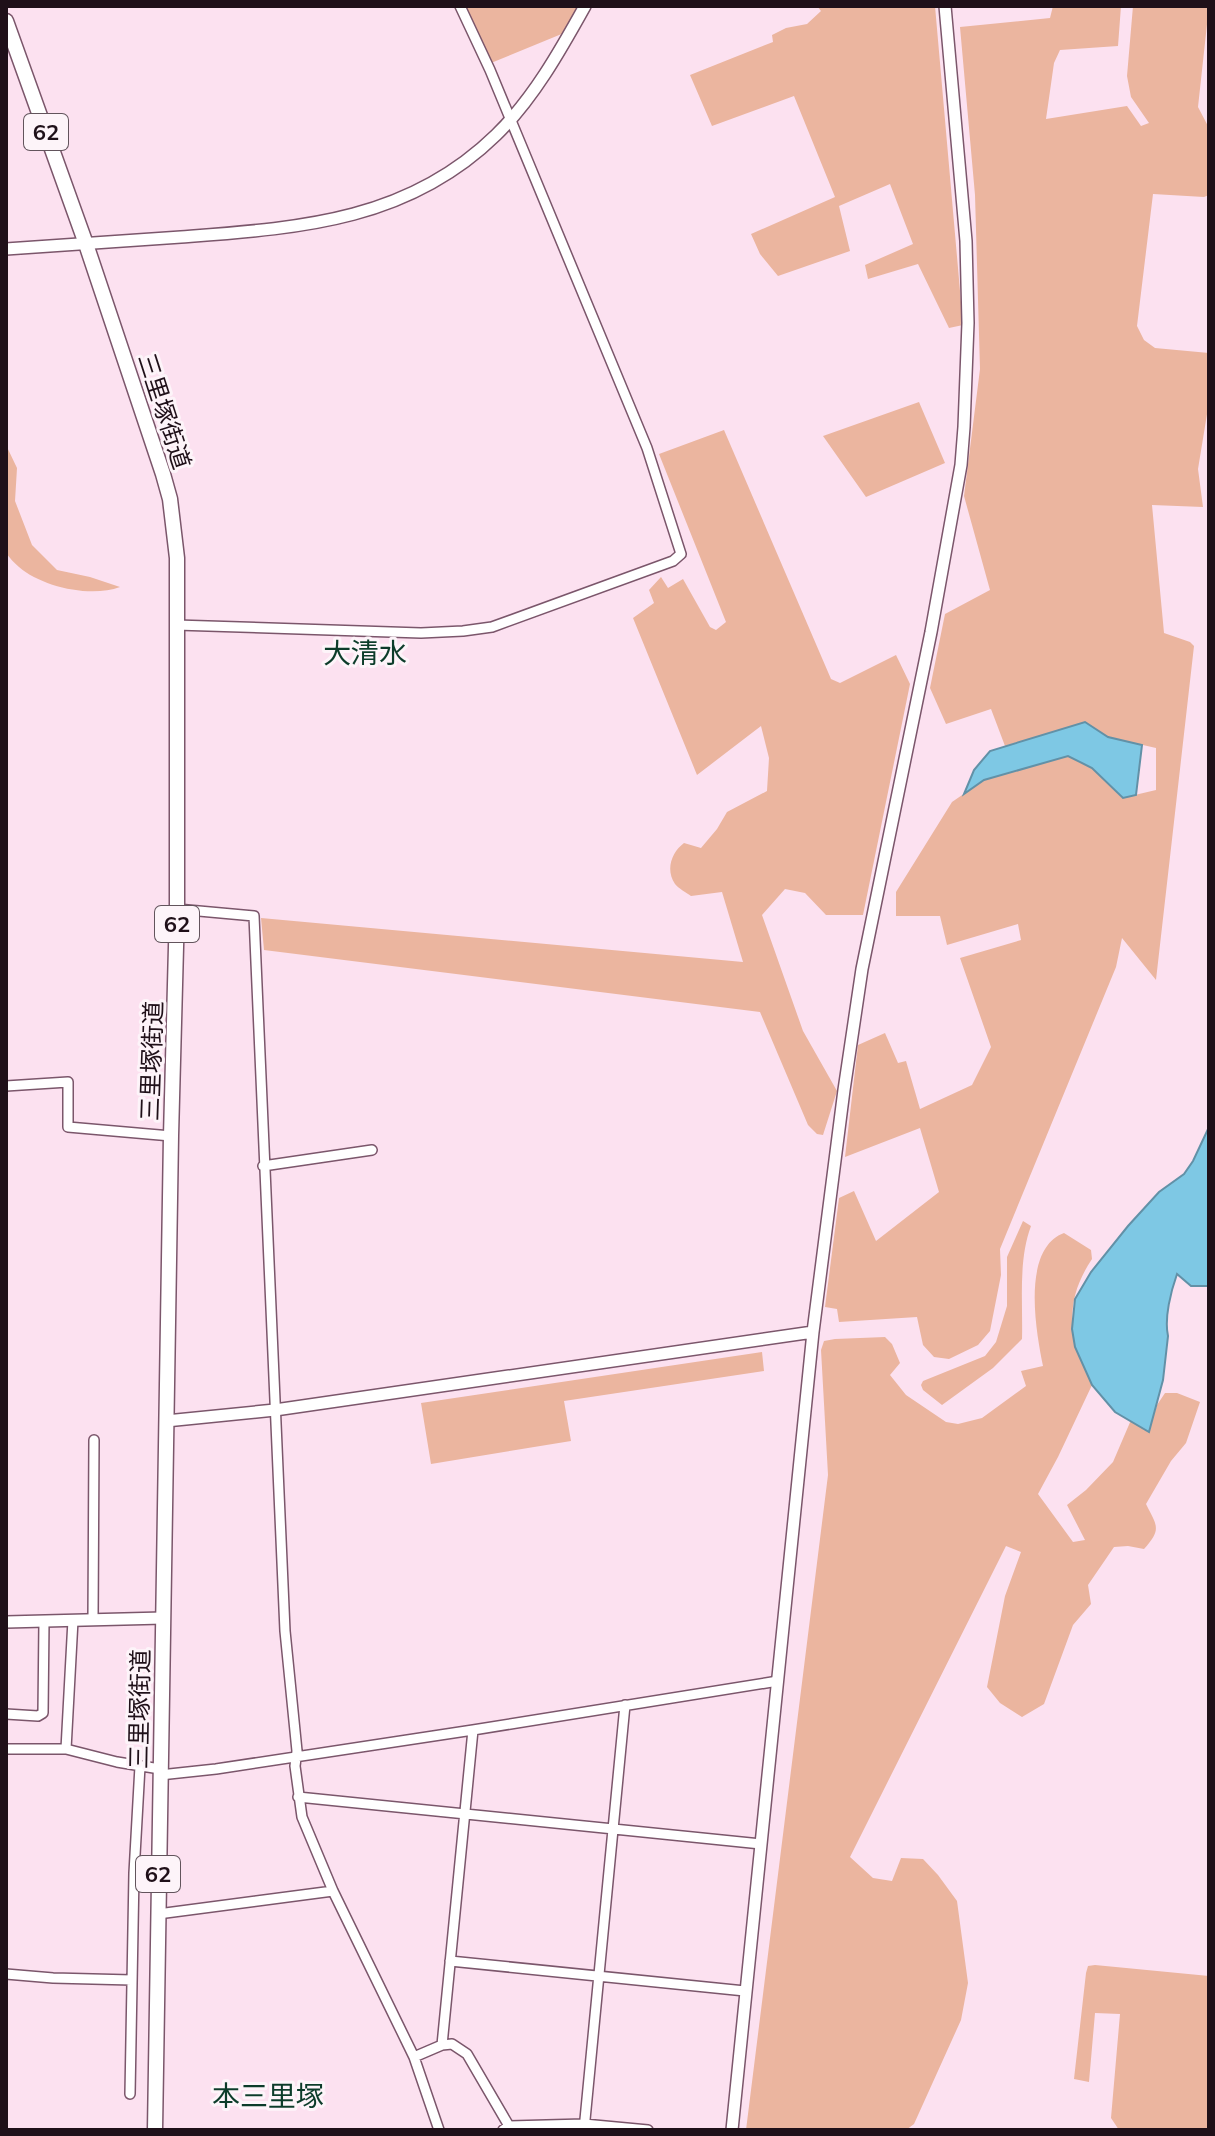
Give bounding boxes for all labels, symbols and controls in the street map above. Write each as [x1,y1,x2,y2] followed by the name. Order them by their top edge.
[24,114,68,150] road number: 62
[132,349,198,473] street label: 三里塚街道
[323,635,407,670] district label: 大清水
[155,906,199,942] road number: 62
[134,1001,168,1121] street label: 三里塚街道
[123,1649,155,1769] street label: 三里塚街道
[136,1856,180,1892] road number: 62
[212,2078,324,2113] district label: 本三里塚

